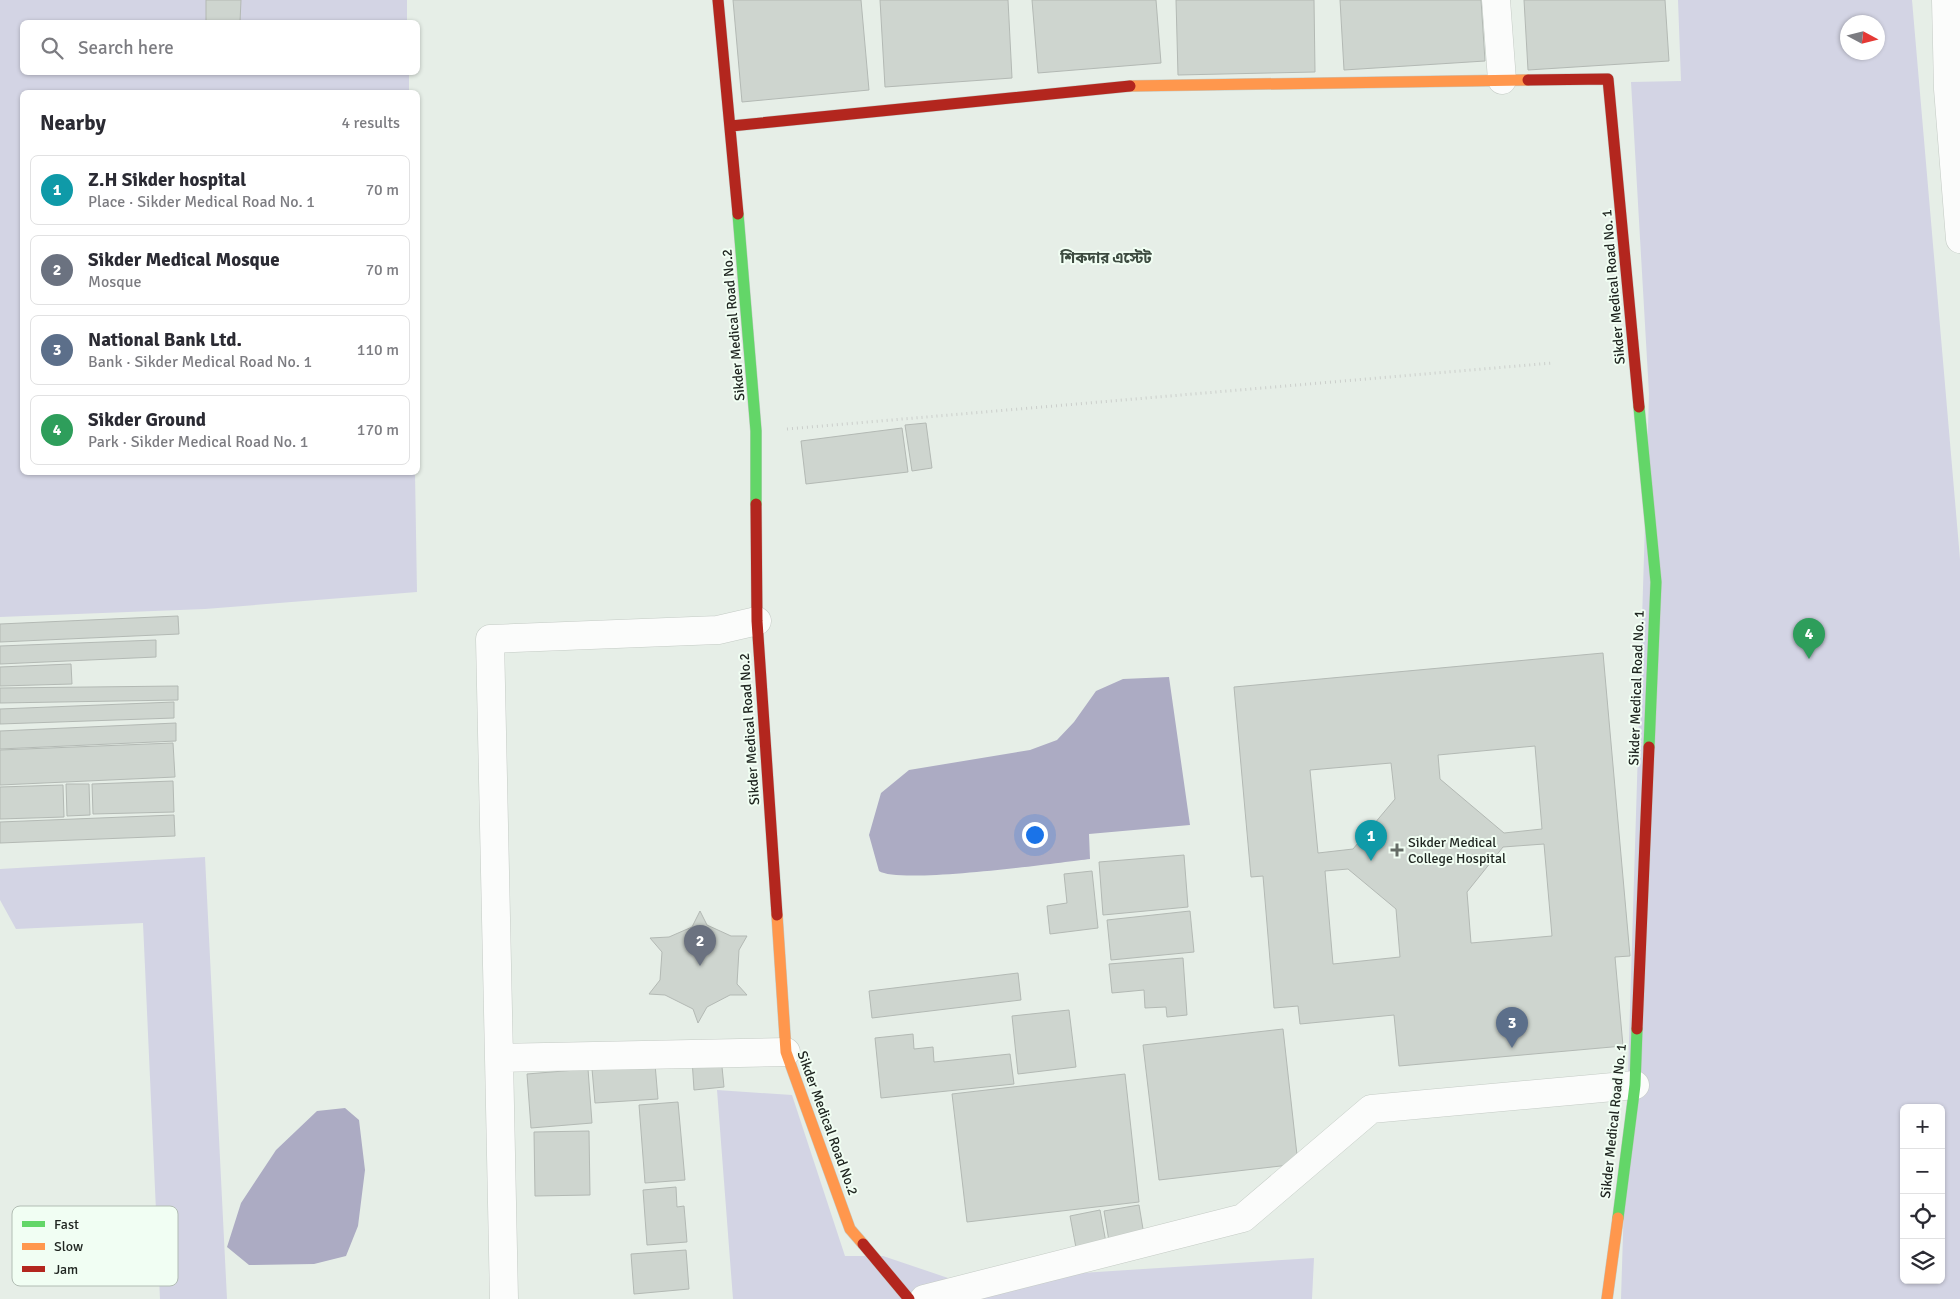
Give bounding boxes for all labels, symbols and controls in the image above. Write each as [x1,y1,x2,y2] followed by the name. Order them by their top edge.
[1840,15,1885,60] north arrow
[20,20,420,75] search box
[38,34,66,62] icon: search
[78,36,174,60] text: Search here
[40,110,106,136] text: Nearby
[341,113,400,133] text: 4 results
[88,168,246,192] text: Z.H Sikder hospital
[53,180,61,200] text: 1
[365,180,399,200] text: 70 m
[88,192,315,212] text: Place · Sikder Medical Road No. 1
[1598,209,1629,365] street label: Sikder Medical Road No. 1
[88,248,280,272] text: Sikder Medical Mosque
[718,248,749,402] street label: Sikder Medical Road No.2
[1059,249,1152,267] district label: শিকদার এস্টেট
[53,260,61,280] text: 2
[365,260,399,280] text: 70 m
[88,272,141,292] text: Mosque
[88,328,242,352] text: National Bank Ltd.
[53,340,61,360] text: 3
[357,340,399,360] text: 110 m
[88,352,312,372] text: Bank · Sikder Medical Road No. 1
[88,408,206,432] text: Sikder Ground
[53,420,61,440] text: 4
[357,420,399,440] text: 170 m
[88,432,308,452] text: Park · Sikder Medical Road No. 1
[1625,610,1648,766] street label: Sikder Medical Road No. 1
[1793,618,1825,659] pin: 4
[736,652,763,806] street label: Sikder Medical Road No.2
[1355,820,1387,861] pin: 1
[1022,822,1048,848] your location
[1408,834,1506,867] place label: Sikder Medical College Hospital
[1390,843,1404,857] marker: Sikder Medical College Hospital
[684,925,716,966] pin: 2
[1496,1007,1528,1048] pin: 3
[1597,1043,1630,1199] street label: Sikder Medical Road No. 1
[793,1049,862,1198] street label: Sikder Medical Road No.2
[1900,1104,1945,1284] map controls
[1900,1104,1945,1149] button: +
[1900,1149,1945,1194] button: −
[1900,1194,1945,1239] button: locate
[12,1206,178,1286] legend
[54,1216,79,1233] text: Fast
[54,1238,83,1255] text: Slow
[1900,1239,1945,1284] button: layers
[54,1261,78,1278] text: Jam

